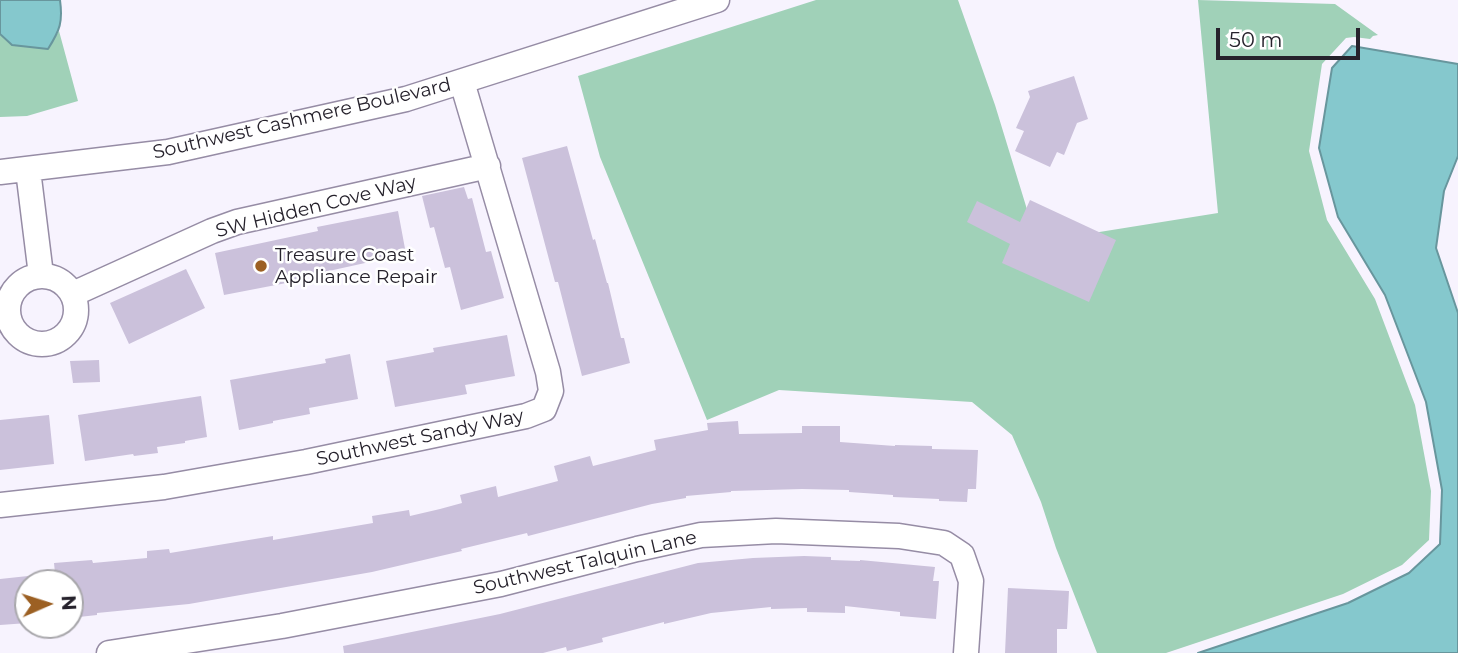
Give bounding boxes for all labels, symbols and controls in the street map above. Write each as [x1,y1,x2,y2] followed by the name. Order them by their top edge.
[1220,14,1364,58] scale bar
[1229,27,1283,52] text: 50 m
[151,74,453,164] street label: Southwest Cashmere Boulevard
[213,171,419,243] street label: SW Hidden Cove Way
[275,244,438,288] place label: Treasure Coast Appliance Repair
[253,258,269,274] marker: Treasure Coast Appliance Repair
[314,405,526,471] street label: Southwest Sandy Way
[471,526,699,600] street label: Southwest Talquin Lane
[14,569,84,639] north arrow
[57,595,80,611] text: N

